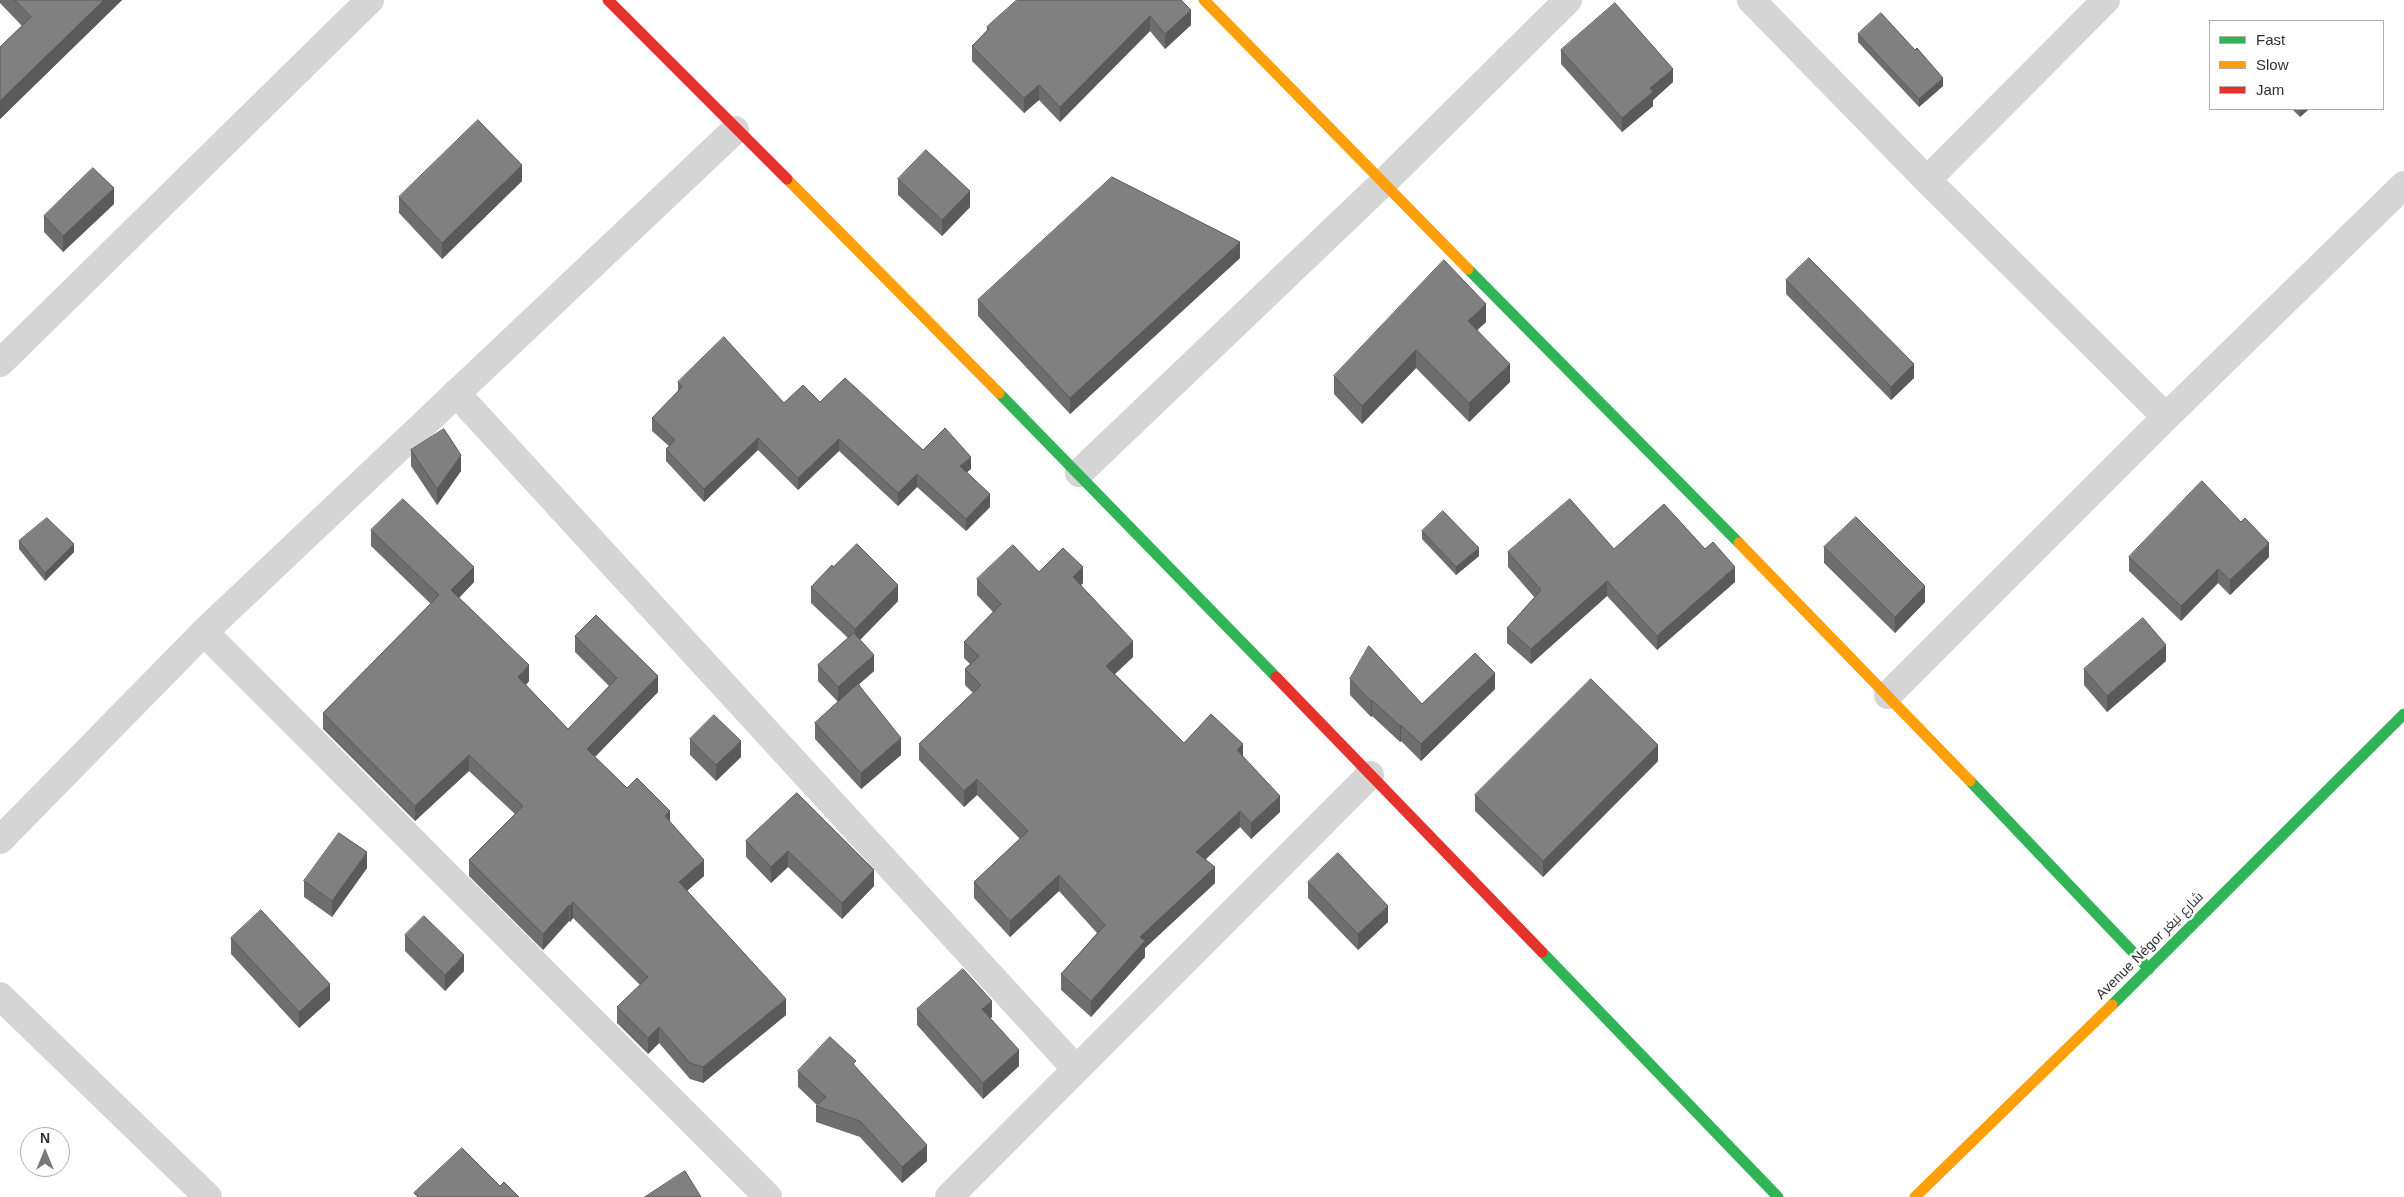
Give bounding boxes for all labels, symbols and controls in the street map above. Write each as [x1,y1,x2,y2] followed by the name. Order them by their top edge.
[2209,20,2384,110] legend
[2256,31,2285,48] text: Fast
[2256,56,2289,73] text: Slow
[2256,81,2284,98] text: Jam
[2093,889,2207,1003] street label: Avenue Négor شارع نيغر
[20,1127,70,1177] north arrow
[40,1130,50,1146] text: N

